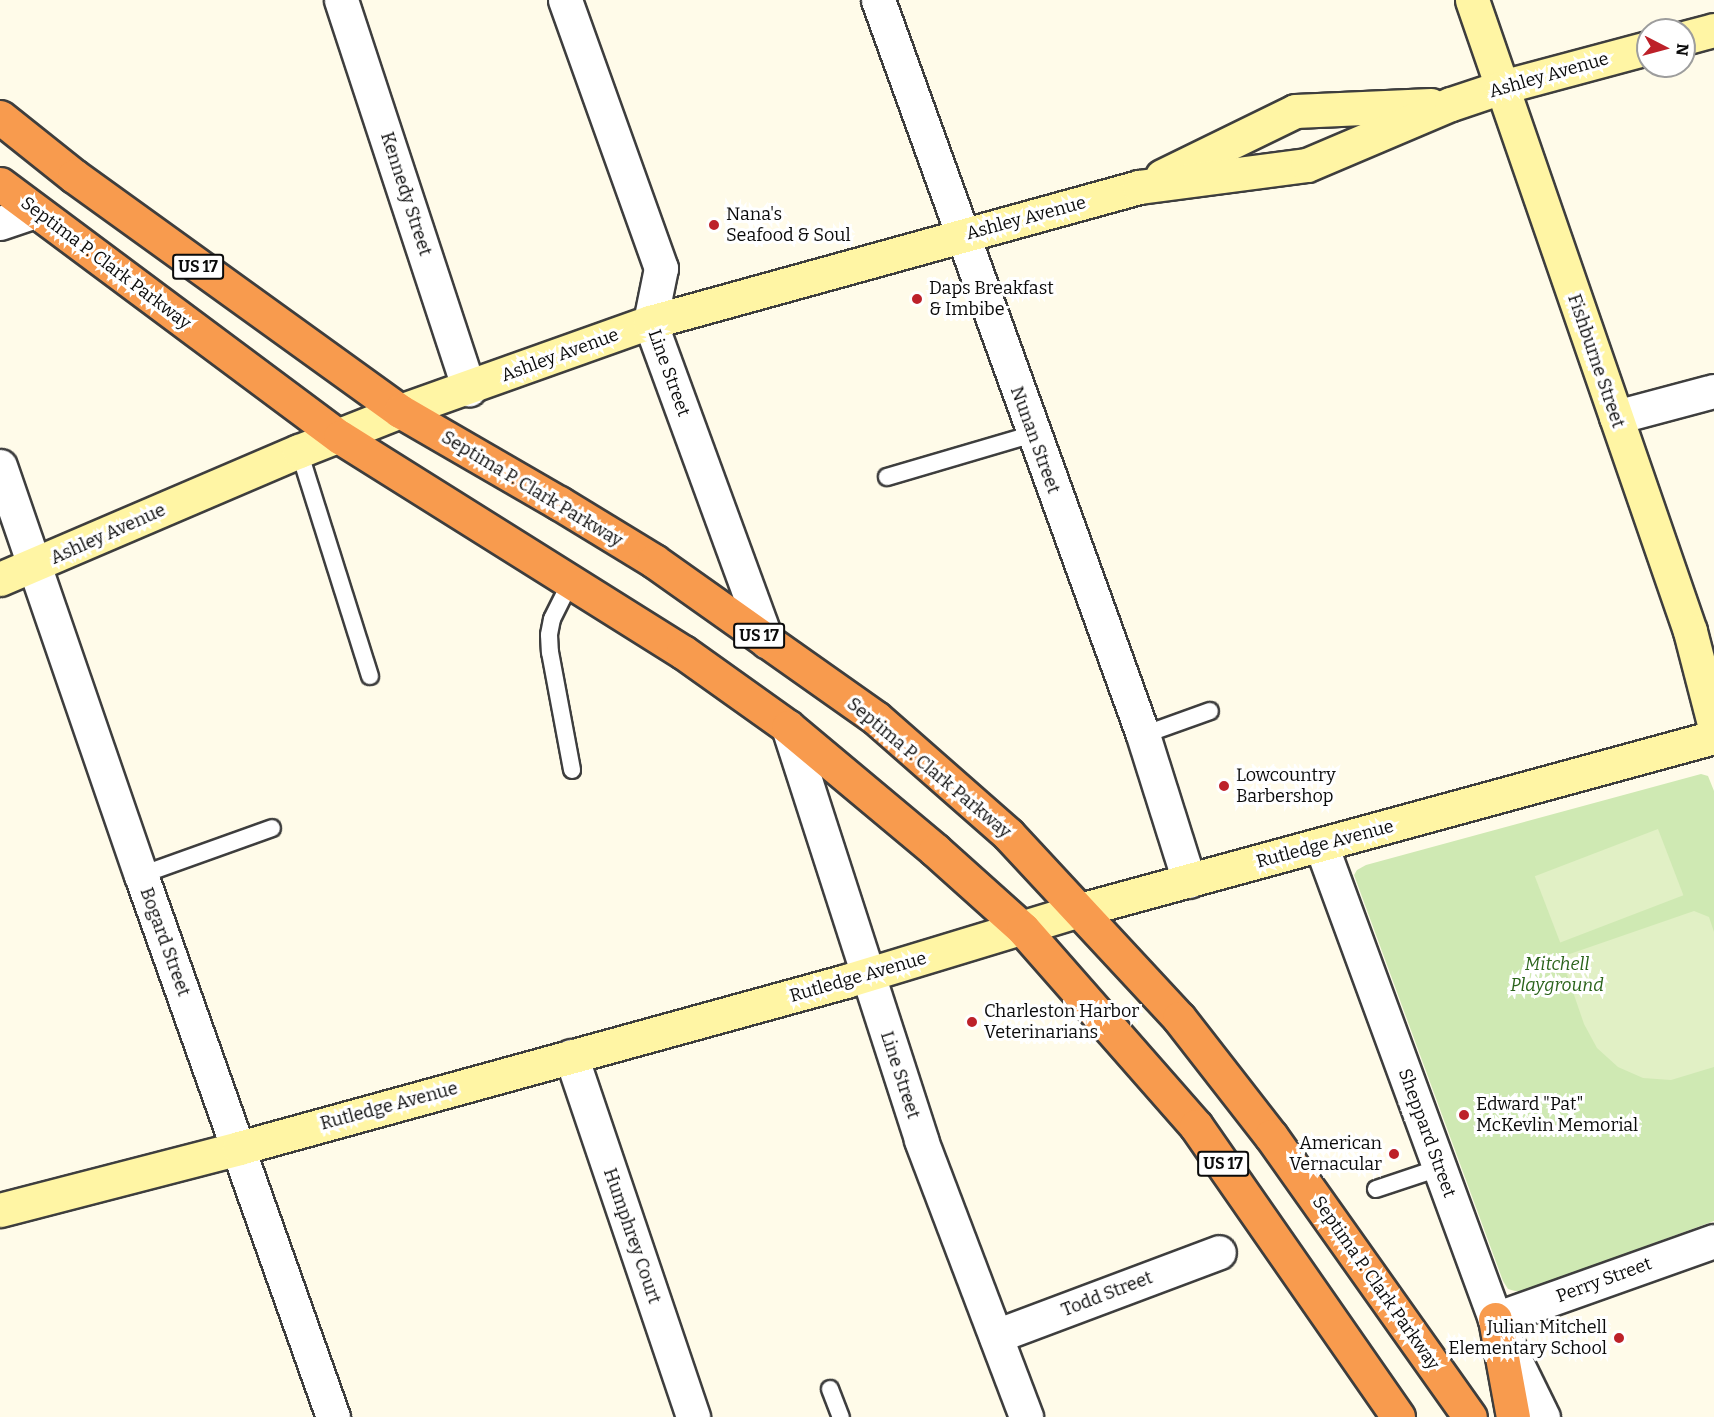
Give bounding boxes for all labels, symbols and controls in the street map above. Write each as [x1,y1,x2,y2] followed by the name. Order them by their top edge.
[1636,18,1696,78] north arrow
[1672,43,1693,57] text: N
[1487,48,1611,102] street label: Ashley Avenue
[376,129,436,259] street label: Kennedy Street
[17,192,195,334] street label: Septima P. Clark Parkway
[964,192,1088,244] street label: Ashley Avenue
[726,204,851,246] place label: Nana's Seafood & Soul
[707,218,721,232] marker: Nana's Seafood & Soul
[171,254,225,280] road number: US 17
[929,278,1054,320] place label: Daps Breakfast & Imbibe
[1563,291,1629,431] street label: Fishburne Street
[910,292,924,306] marker: Daps Breakfast & Imbibe
[498,324,622,386] street label: Ashley Avenue
[643,327,695,419] street label: Line Street
[1006,383,1064,497] street label: Nunan Street
[438,426,626,552] street label: Septima P. Clark Parkway
[47,499,169,569] street label: Ashley Avenue
[732,623,786,649] road number: US 17
[843,693,1015,843] street label: Septima P. Clark Parkway
[1236,765,1336,808] place label: Lowcountry Barbershop
[1217,779,1231,793] marker: Lowcountry Barbershop
[1254,815,1396,873] street label: Rutledge Avenue
[135,885,195,999] street label: Bogard Street
[787,947,929,1007] street label: Rutledge Avenue
[1510,954,1604,996] park label: Mitchell Playground
[984,1001,1139,1044] place label: Charleston Harbor Veterinarians
[965,1015,979,1029] marker: Charleston Harbor Veterinarians
[876,1029,924,1121] street label: Line Street
[1394,1066,1460,1200] street label: Sheppard Street
[318,1077,460,1135] street label: Rutledge Avenue
[1476,1094,1638,1136] place label: Edward "Pat" McKevlin Memorial
[1457,1108,1471,1122] marker: Edward "Pat" McKevlin Memorial
[1289,1133,1382,1176] place label: American Vernacular
[1387,1147,1401,1161] marker: American Vernacular
[1196,1151,1250,1177] road number: US 17
[599,1165,665,1307] street label: Humphrey Court
[1308,1192,1444,1374] street label: Septima P. Clark Parkway
[1553,1253,1655,1307] street label: Perry Street
[1058,1267,1156,1321] street label: Todd Street
[1448,1317,1607,1360] place label: Julian Mitchell Elementary School
[1612,1331,1626,1345] marker: Julian Mitchell Elementary School

